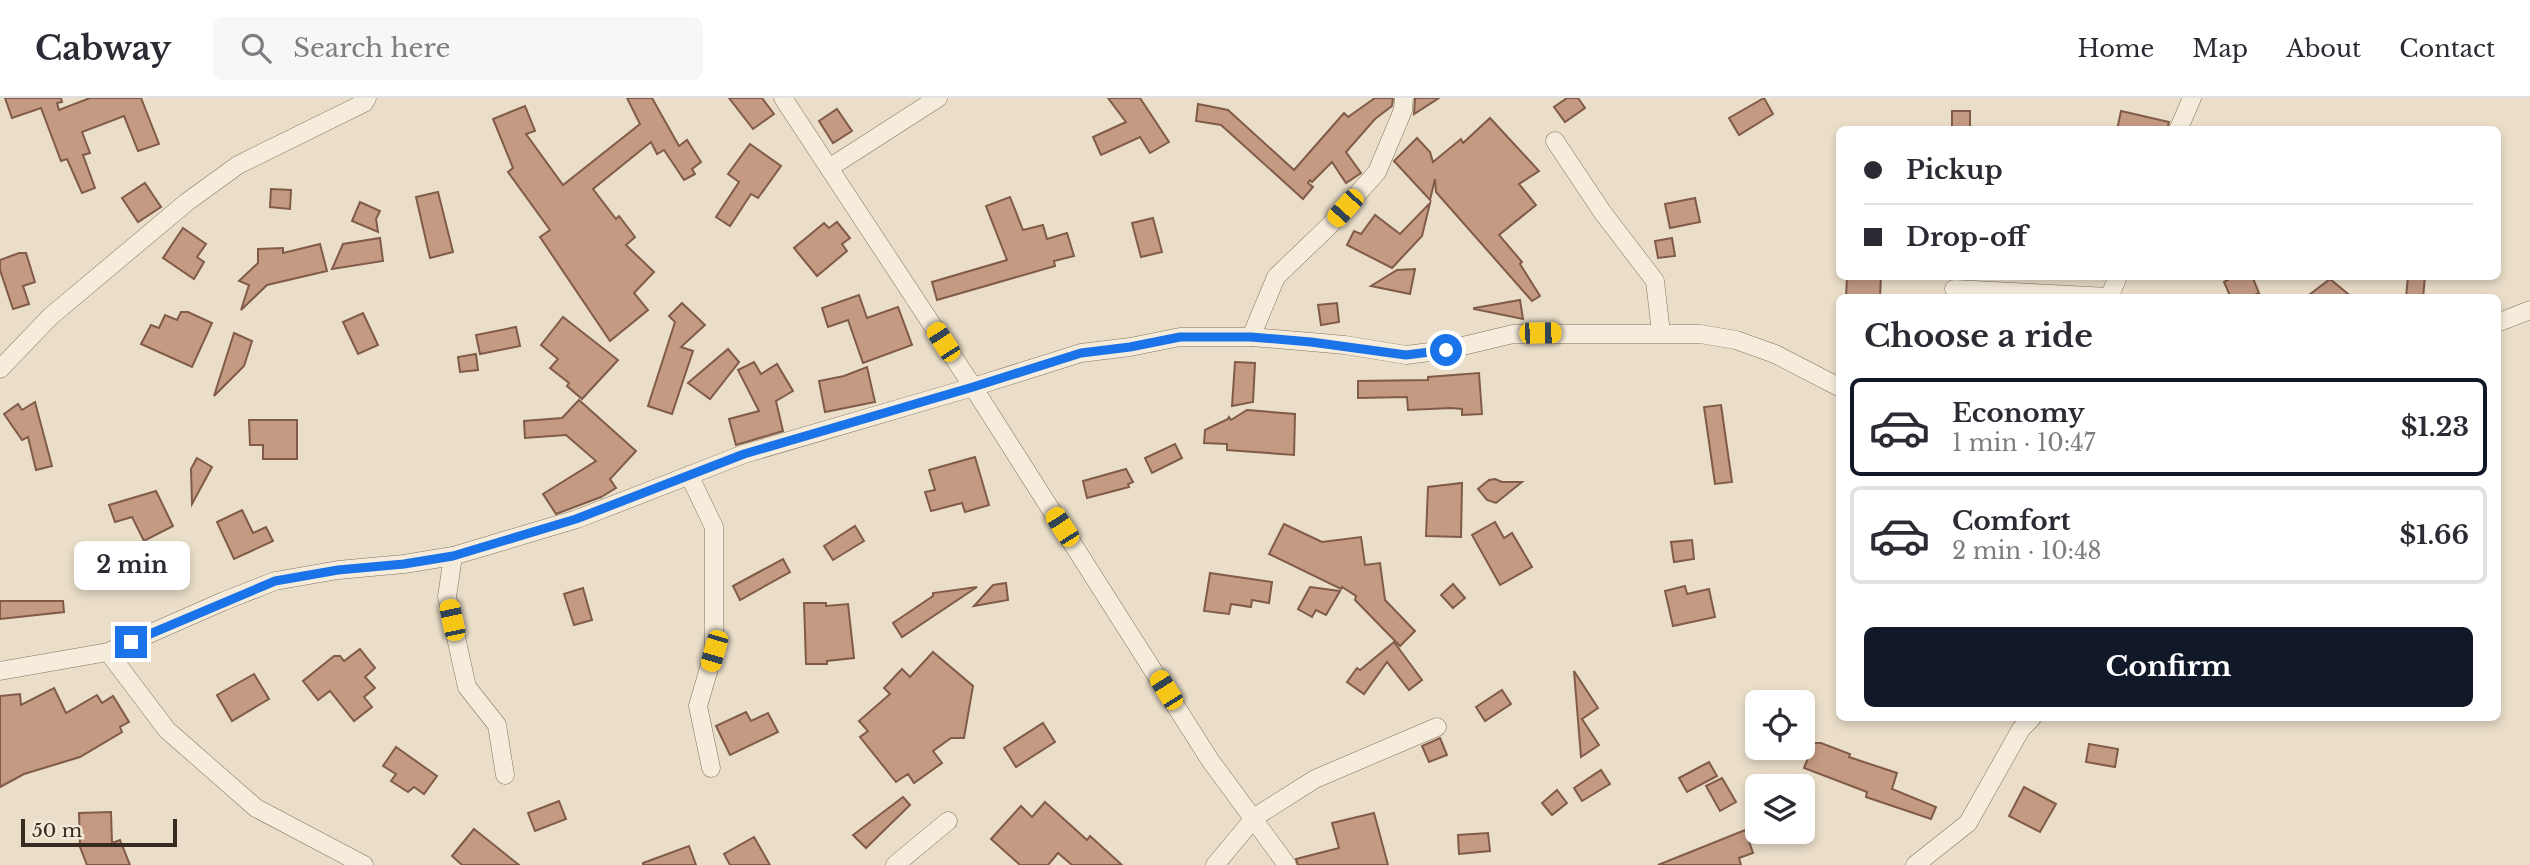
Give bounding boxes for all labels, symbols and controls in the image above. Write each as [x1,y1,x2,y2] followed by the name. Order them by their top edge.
[213,17,703,80] search box
[35,28,171,69] text: Cabway
[237,29,275,67] icon: search
[293,32,450,64] text: Search here
[2078,34,2154,63] text: Home
[2192,34,2248,63] text: Map
[2286,34,2361,63] text: About
[2399,34,2495,63] text: Contact
[1906,154,2003,186] text: Pickup
[1324,185,1367,231] car
[1906,221,2027,253] text: Drop-off
[1864,316,2093,356] text: Choose a ride
[923,319,964,365] car
[1519,322,1562,344] car
[1430,334,1462,366] route start
[1868,396,1931,459] icon: car
[1952,397,2085,429] text: Economy
[2401,411,2469,443] text: $1.23
[1952,429,2095,457] text: 1 min · 10:47
[1042,504,1083,550] car
[1868,504,1931,567] icon: car
[1952,505,2070,537] text: Comfort
[2399,519,2469,551] text: $1.66
[1952,537,2102,565] text: 2 min · 10:48
[73,540,189,589] callout: 2 min
[96,551,168,579] text: 2 min
[438,597,467,643] car
[115,626,147,658] route end
[1864,627,2473,707] button: Confirm
[699,628,730,674] car
[1146,667,1187,713] car
[1745,690,1815,844] map controls
[1745,690,1815,760] button: locate
[1745,774,1815,844] button: layers
[21,816,177,848] scale bar
[32,819,82,842] text: 50 m

